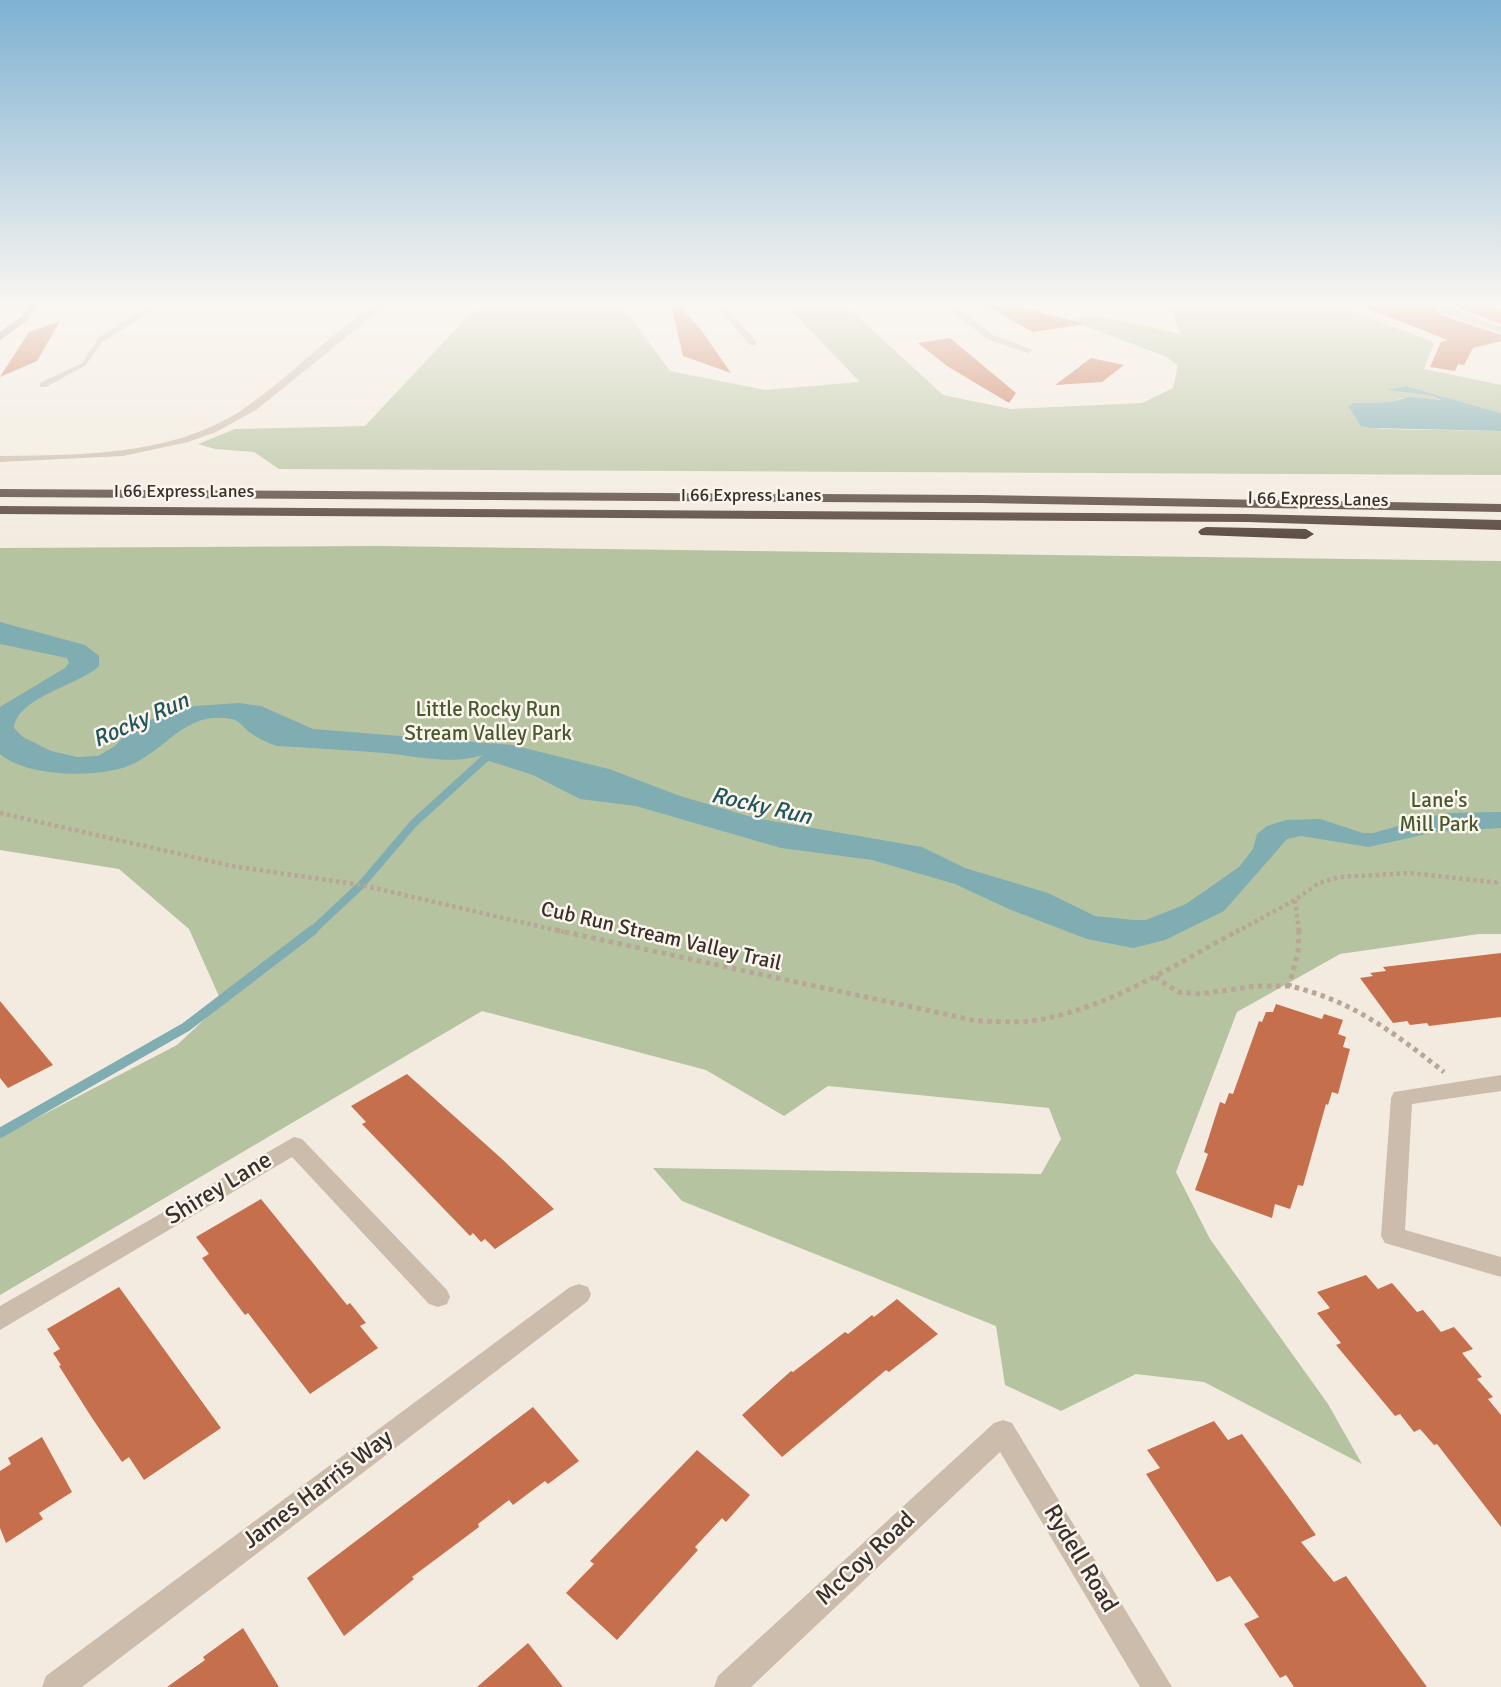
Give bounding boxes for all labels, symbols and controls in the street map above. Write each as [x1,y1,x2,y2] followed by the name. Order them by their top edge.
[114,481,254,503] street label: I 66 Express Lanes
[681,485,821,507] street label: I 66 Express Lanes
[1247,488,1389,512] street label: I 66 Express Lanes
[89,688,193,754] water label: Rocky Run
[404,697,572,747] park label: Little Rocky Run Stream Valley Park
[708,782,814,832] water label: Rocky Run
[1399,788,1479,838] park label: Lane's Mill Park
[538,897,784,977] street label: Cub Run Stream Valley Trail
[161,1146,277,1232] street label: Shirey Lane
[237,1424,399,1556] street label: James Harris Way
[1037,1500,1123,1618] street label: Rydell Road
[810,1506,922,1612] street label: McCoy Road

